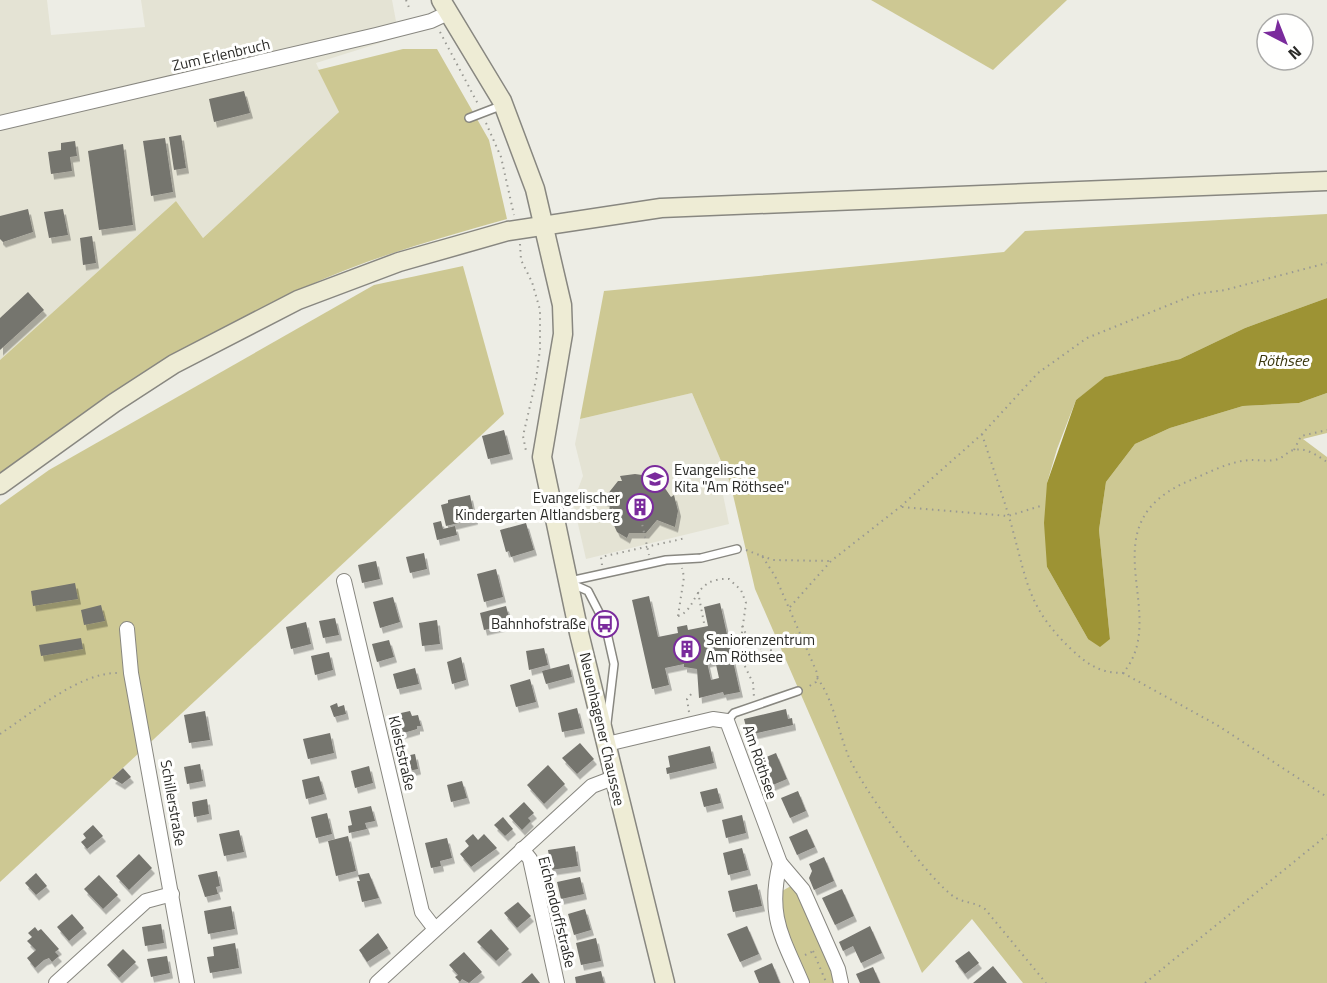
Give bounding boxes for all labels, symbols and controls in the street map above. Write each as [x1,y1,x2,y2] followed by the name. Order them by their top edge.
[1255,12,1315,72] north arrow
[170,32,272,77] street label: Zum Erlenbruch
[1283,41,1307,66] text: N
[1257,348,1310,372] water label: Röthsee
[674,458,789,498] place label: Evangelische Kita "Am Röthsee"
[640,464,670,494] school or university icon: Evangelische Kita "Am Röthsee"
[455,486,620,526] place label: Evangelischer Kindergarten Altlandsberg
[625,492,655,522] building icon: Evangelischer Kindergarten Altlandsberg
[590,609,620,639] bus stop icon: Bahnhofstraße
[491,612,586,635] place label: Bahnhofstraße
[706,628,815,668] place label: Seniorenzentrum Am Röthsee
[672,634,702,664] building icon: Seniorenzentrum Am Röthsee
[574,650,631,808] street label: Neuenhagener Chaussee
[383,713,422,793] street label: Kleiststraße
[737,722,784,802] street label: Am Röthsee
[155,758,192,848] street label: Schillerstraße
[533,854,582,970] street label: Eichendorffstraße

